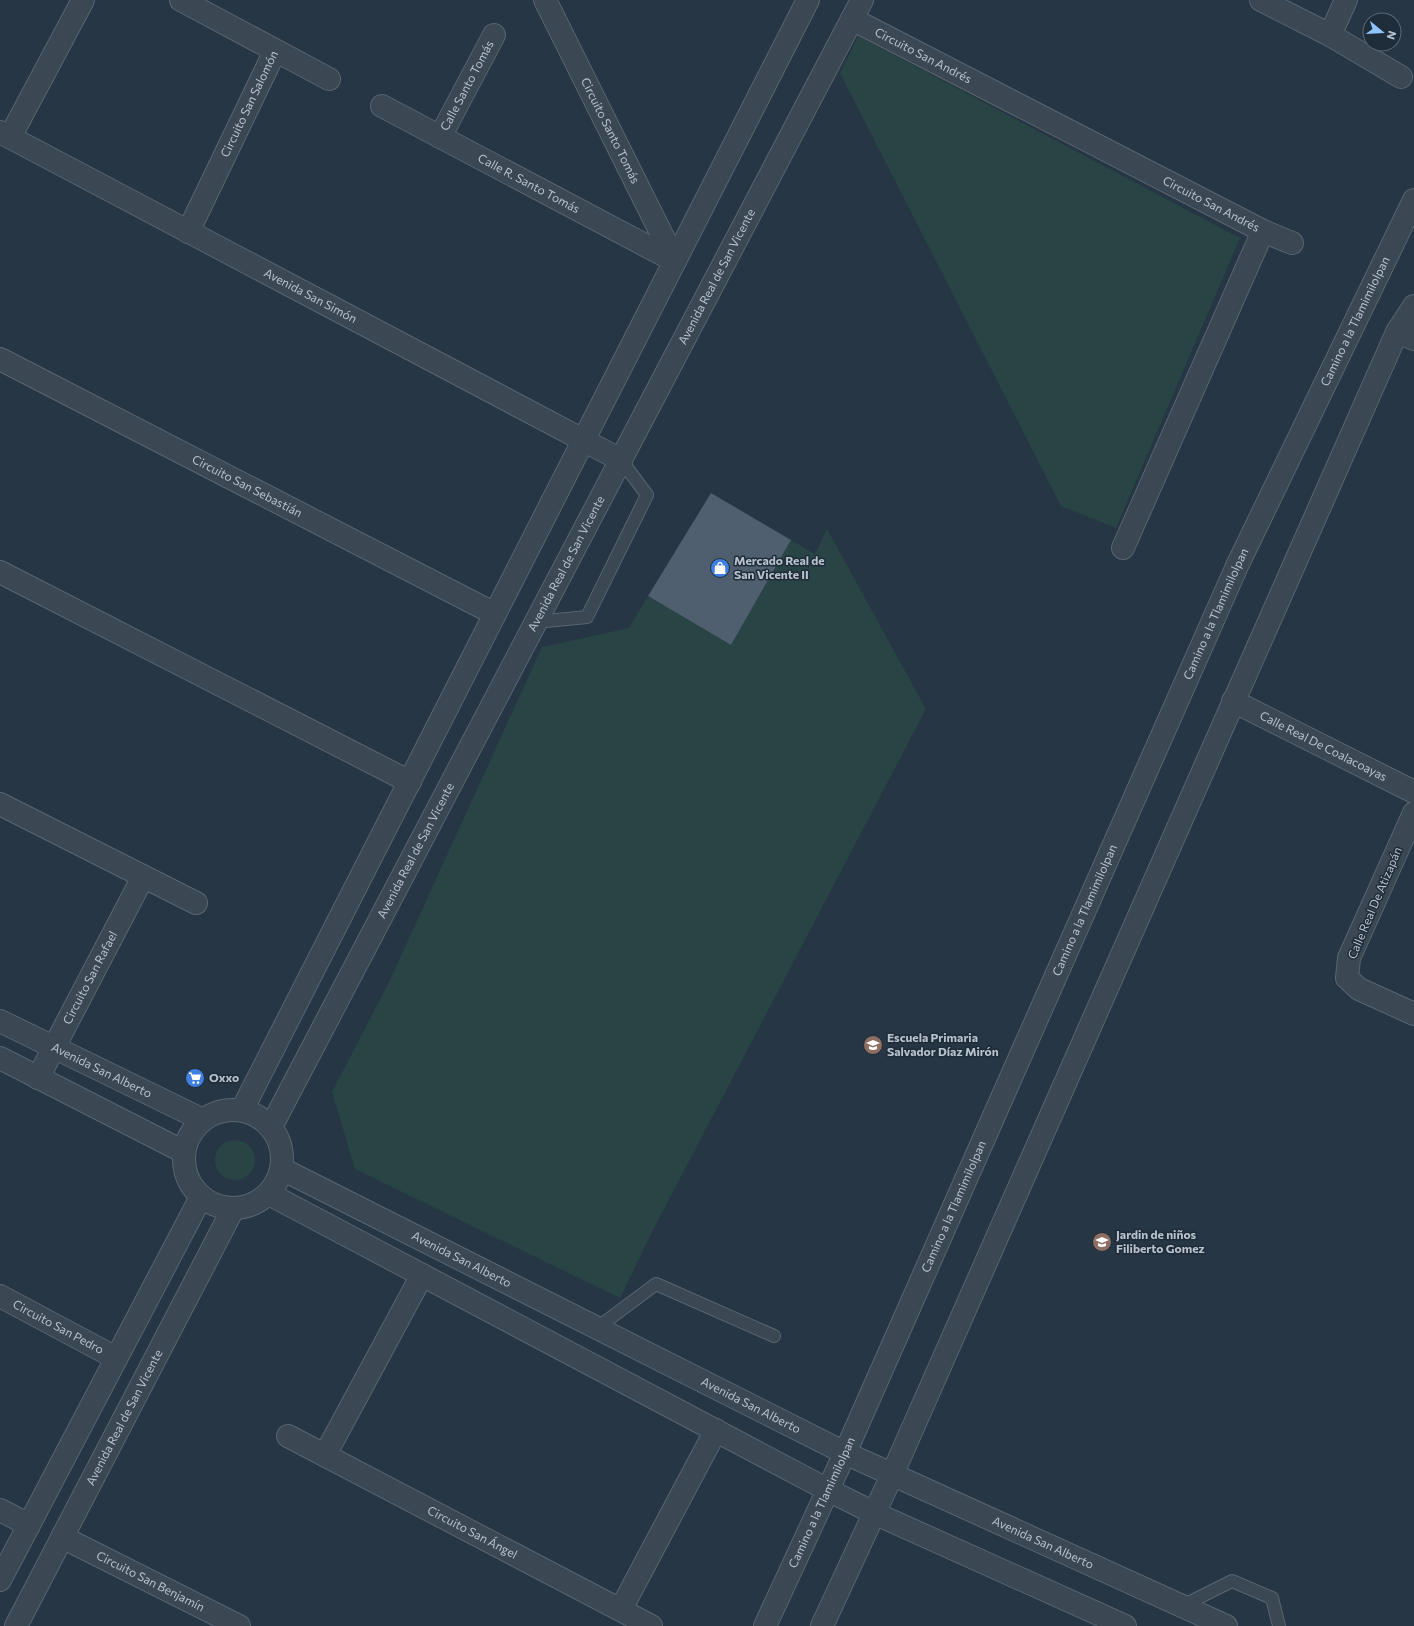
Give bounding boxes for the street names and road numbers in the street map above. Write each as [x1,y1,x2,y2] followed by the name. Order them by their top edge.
[873,24,974,86] street label: Circuito San Andrés
[437,38,496,133] street label: Calle Santo Tomás
[217,48,280,159] street label: Circuito San Salomón
[579,75,643,186] street label: Circuito Santo Tomás
[476,150,582,215] street label: Calle R. Santo Tomás
[1161,173,1262,234] street label: Circuito San Andrés
[675,206,757,347] street label: Avenida Real de San Vicente
[1317,254,1392,388] street label: Camino a la Tlamimilolpan
[262,265,360,325] street label: Avenida San Simón
[190,451,305,520] street label: Circuito San Sebastián
[524,493,607,633] street label: Avenida Real de San Vicente
[1180,546,1251,681] street label: Camino a la Tlamimilolpan
[1258,708,1390,783] street label: Calle Real De Coalacoayas
[374,780,456,920] street label: Avenida Real de San Vicente
[1049,842,1119,978] street label: Camino a la Tlamimilolpan
[1344,844,1404,961] street label: Calle Real De Atizapán
[59,928,120,1026] street label: Circuito San Rafael
[50,1039,154,1100] street label: Avenida San Alberto
[918,1138,988,1274] street label: Camino a la Tlamimilolpan
[410,1228,514,1290] street label: Avenida San Alberto
[11,1296,106,1356] street label: Circuito San Pedro
[83,1347,165,1487] street label: Avenida Real de San Vicente
[699,1374,803,1436] street label: Avenida San Alberto
[785,1435,857,1570] street label: Camino a la Tlamimilolpan
[425,1502,520,1561] street label: Circuito San Ángel
[991,1513,1096,1571] street label: Avenida San Alberto
[94,1548,207,1614] street label: Circuito San Benjamín

